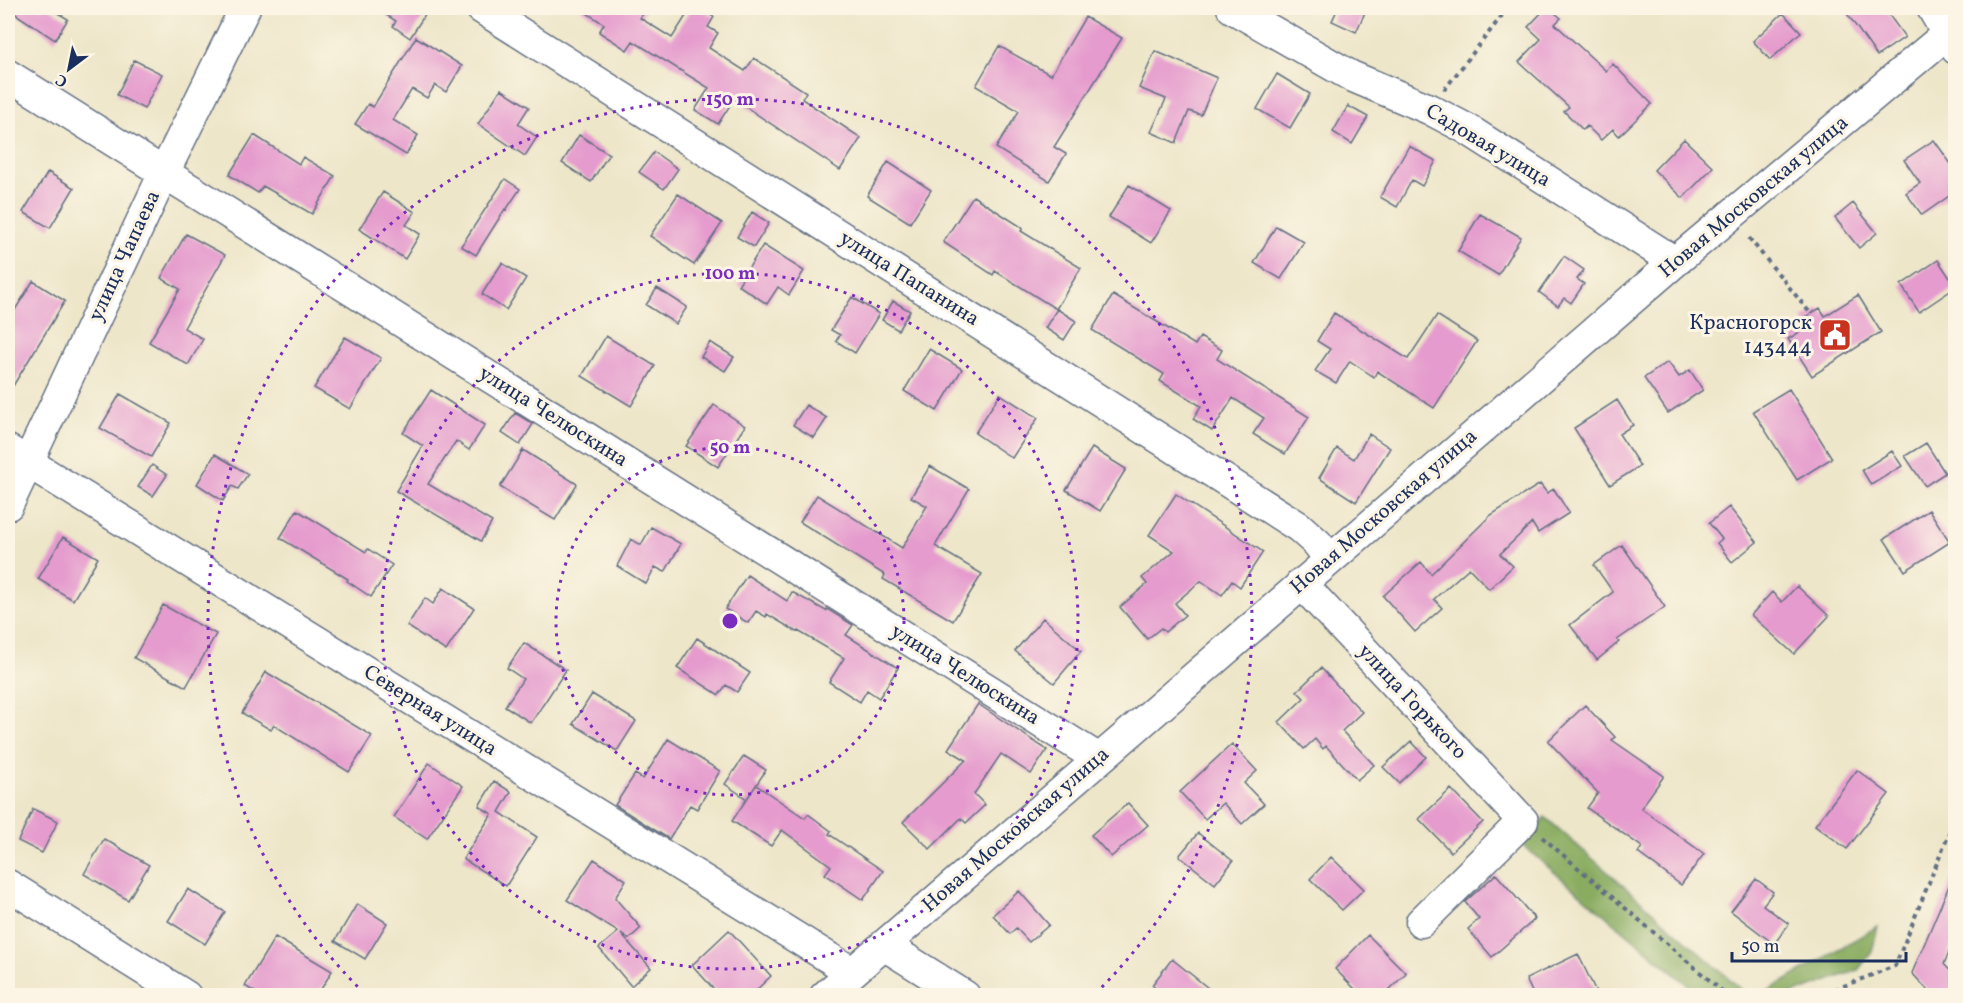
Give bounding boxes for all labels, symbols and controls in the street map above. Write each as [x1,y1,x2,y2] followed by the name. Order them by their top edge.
[39,39,99,99] north arrow
[52,68,72,92] text: С
[706,88,754,113] text: 150 m
[1420,97,1556,195] street label: Садовая улица
[1653,109,1855,285] street label: Новая Московская улица
[82,186,168,326] street label: улица Чапаева
[833,224,985,334] street label: улица Папанина
[705,262,755,287] text: 100 m
[1689,309,1812,362] place label: Красногорск 143444
[1817,317,1853,353] public building icon: Красногорск 143444
[473,359,633,475] street label: улица Челюскина
[1284,422,1484,602] street label: Новая Московская улица
[710,436,750,461] text: 50 m
[720,611,740,631] centre of rings
[885,617,1045,733] street label: улица Челюскина
[1351,638,1473,766] street label: улица Горького
[358,658,502,764] street label: Северная улица
[916,740,1116,920] street label: Новая Московская улица
[1732,925,1906,963] scale bar
[1741,935,1780,960] text: 50 m

